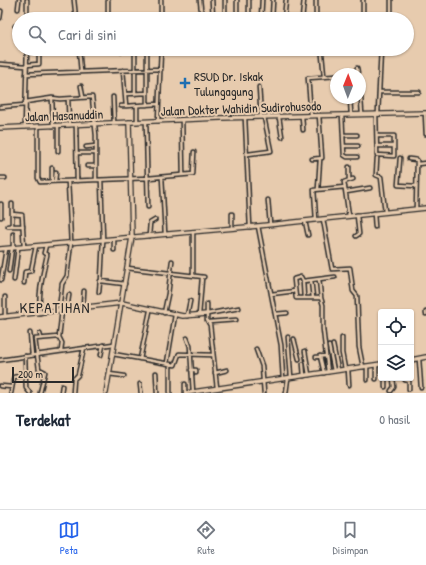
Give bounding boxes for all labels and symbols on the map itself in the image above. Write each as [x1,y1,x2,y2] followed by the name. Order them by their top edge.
[194,67,264,100] place label: RSUD Dr. Iskak Tulungagung
[330,68,366,104] north arrow
[179,77,191,89] marker: RSUD Dr. Iskak Tulungagung
[160,96,322,120] street label: Jalan Dokter Wahidin Sudirohusodo
[24,105,104,125] street label: Jalan Hasanuddin
[20,297,90,318] district label: KEPATIHAN
[12,365,74,384] scale bar

